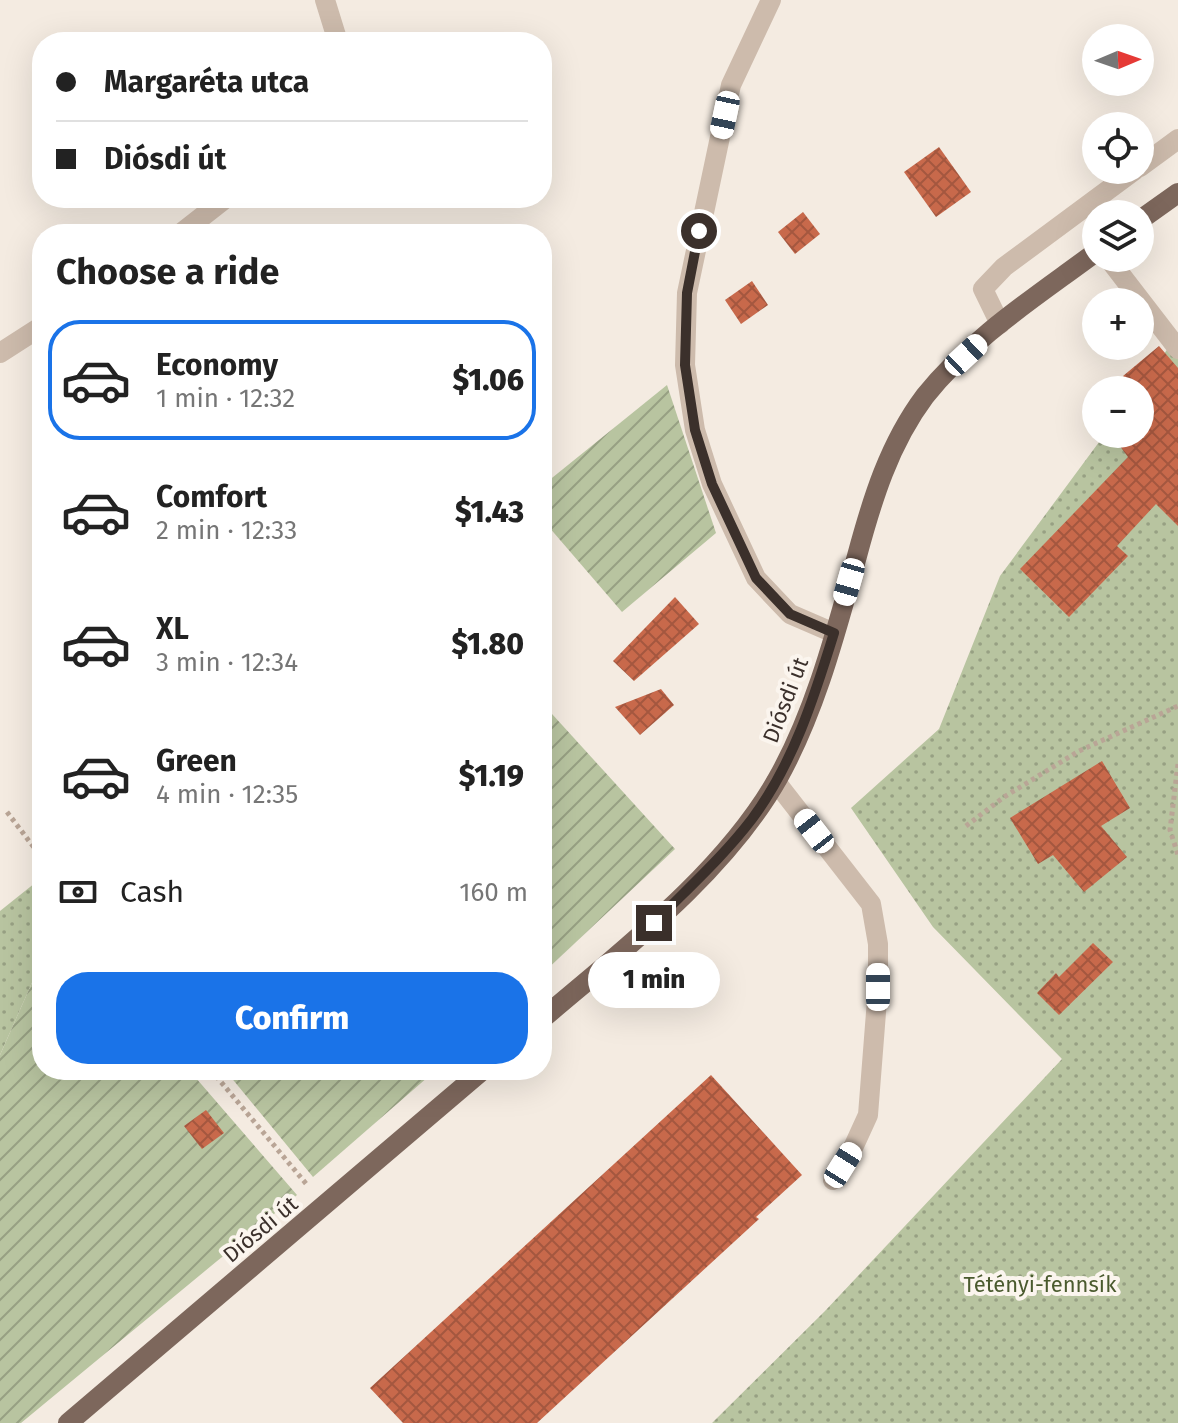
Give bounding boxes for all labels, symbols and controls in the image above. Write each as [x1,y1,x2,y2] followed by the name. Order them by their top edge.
[1082,24,1154,96] north arrow
[1082,24,1154,448] map controls
[104,64,309,100] text: Margaréta utca
[708,89,742,141] car
[1082,112,1154,184] button: locate
[104,141,226,177] text: Diósdi út
[1082,200,1154,272] button: layers
[681,213,717,249] route start
[56,250,279,294] text: Choose a ride
[1082,288,1154,360] button: +
[940,330,992,380] car
[60,344,132,416] icon: car
[156,347,278,383] text: Economy
[453,362,524,398] text: $1.06
[1082,376,1154,448] button: −
[156,383,295,414] text: 1 min · 12:32
[60,476,132,548] icon: car
[156,479,267,515] text: Comfort
[455,494,524,530] text: $1.43
[156,515,297,546] text: 2 min · 12:33
[831,556,867,608] car
[60,608,132,680] icon: car
[156,611,189,647] text: XL
[452,626,524,662] text: $1.80
[156,647,298,678] text: 3 min · 12:34
[757,654,814,747] street label: Diósdi út
[60,740,132,812] icon: car
[156,743,237,779] text: Green
[459,758,524,794] text: $1.19
[156,779,298,810] text: 4 min · 12:35
[790,805,838,857] car
[56,870,100,914] icon: cash
[120,874,184,910] text: Cash
[459,877,528,908] text: 160 m
[636,905,672,941] route end
[588,951,720,1007] callout: 1 min
[866,963,890,1011] car
[623,964,685,995] text: 1 min
[56,972,528,1064] button: Confirm
[820,1138,866,1192] car
[217,1190,303,1268] street label: Diósdi út
[963,1271,1117,1298] park label: Tétényi-fennsík

